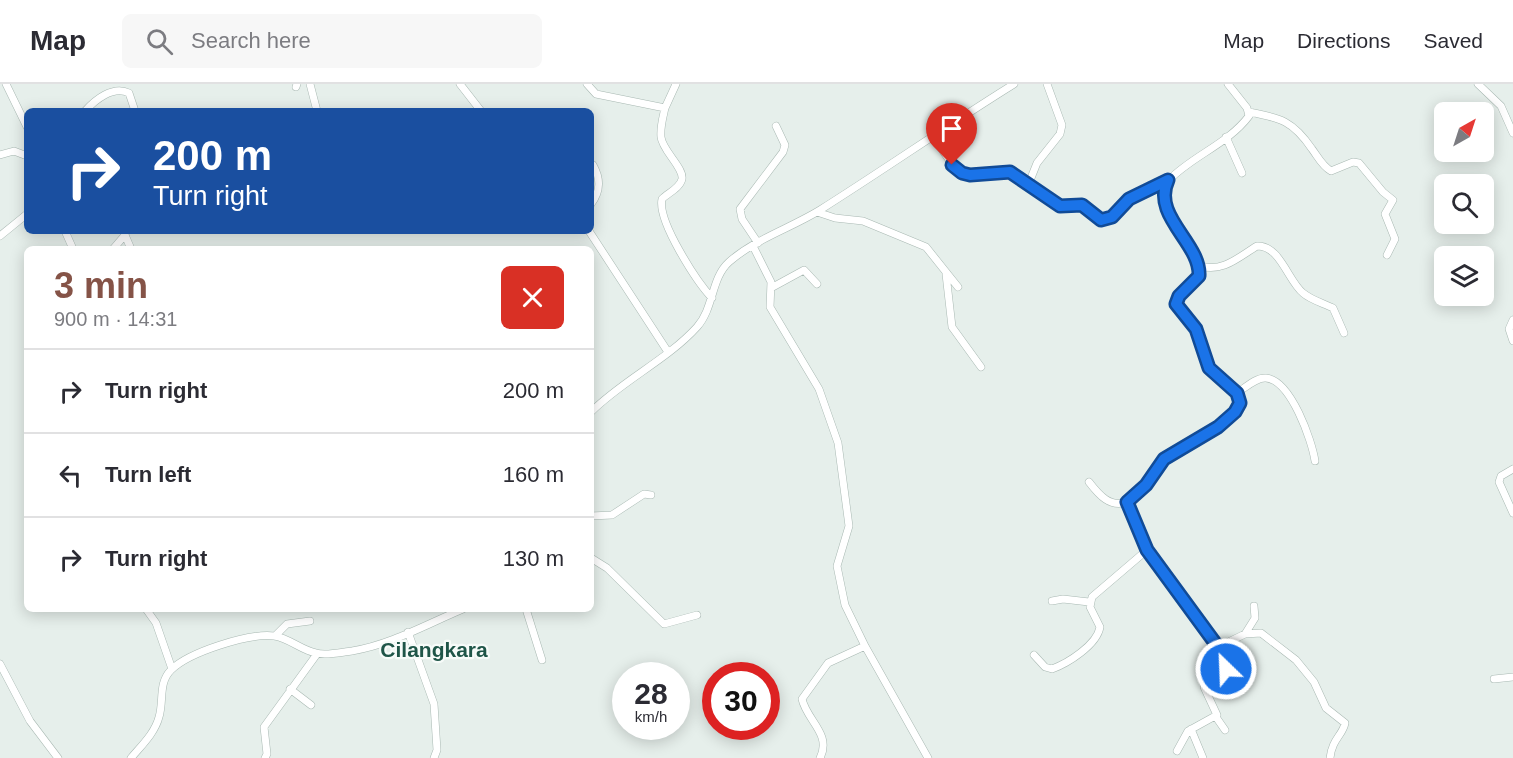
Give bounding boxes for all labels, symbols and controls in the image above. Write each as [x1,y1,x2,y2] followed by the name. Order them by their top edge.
[122,14,542,68] search box
[30,25,86,56] text: Map
[143,25,176,58] icon: search
[191,28,311,53] text: Search here
[1223,29,1264,52] text: Map
[1297,29,1390,52] text: Directions
[1423,29,1483,52] text: Saved
[1434,102,1494,162] north arrow
[1434,102,1494,306] map controls
[926,103,977,165] pin
[935,112,968,145] icon: arrive
[54,132,132,210] icon: right
[153,132,272,179] text: 200 m
[1434,174,1494,234] button: search
[153,181,268,211] text: Turn right
[1434,246,1494,306] button: layers
[54,265,148,306] text: 3 min
[501,266,564,329] button: close
[54,308,177,330] text: 900 m · 14:31
[54,375,87,408] icon: right
[105,378,207,403] text: Turn right
[503,378,564,403] text: 200 m
[54,459,87,492] icon: left
[105,462,191,487] text: Turn left
[503,462,564,487] text: 160 m
[54,543,87,576] icon: right
[105,546,207,571] text: Turn right
[503,546,564,571] text: 130 m
[1194,637,1258,701] position arrow
[380,638,488,661] district label: Cilangkara
[702,662,780,740] speed limit sign: 30
[634,677,668,710] text: 28
[635,708,667,725] text: km/h

